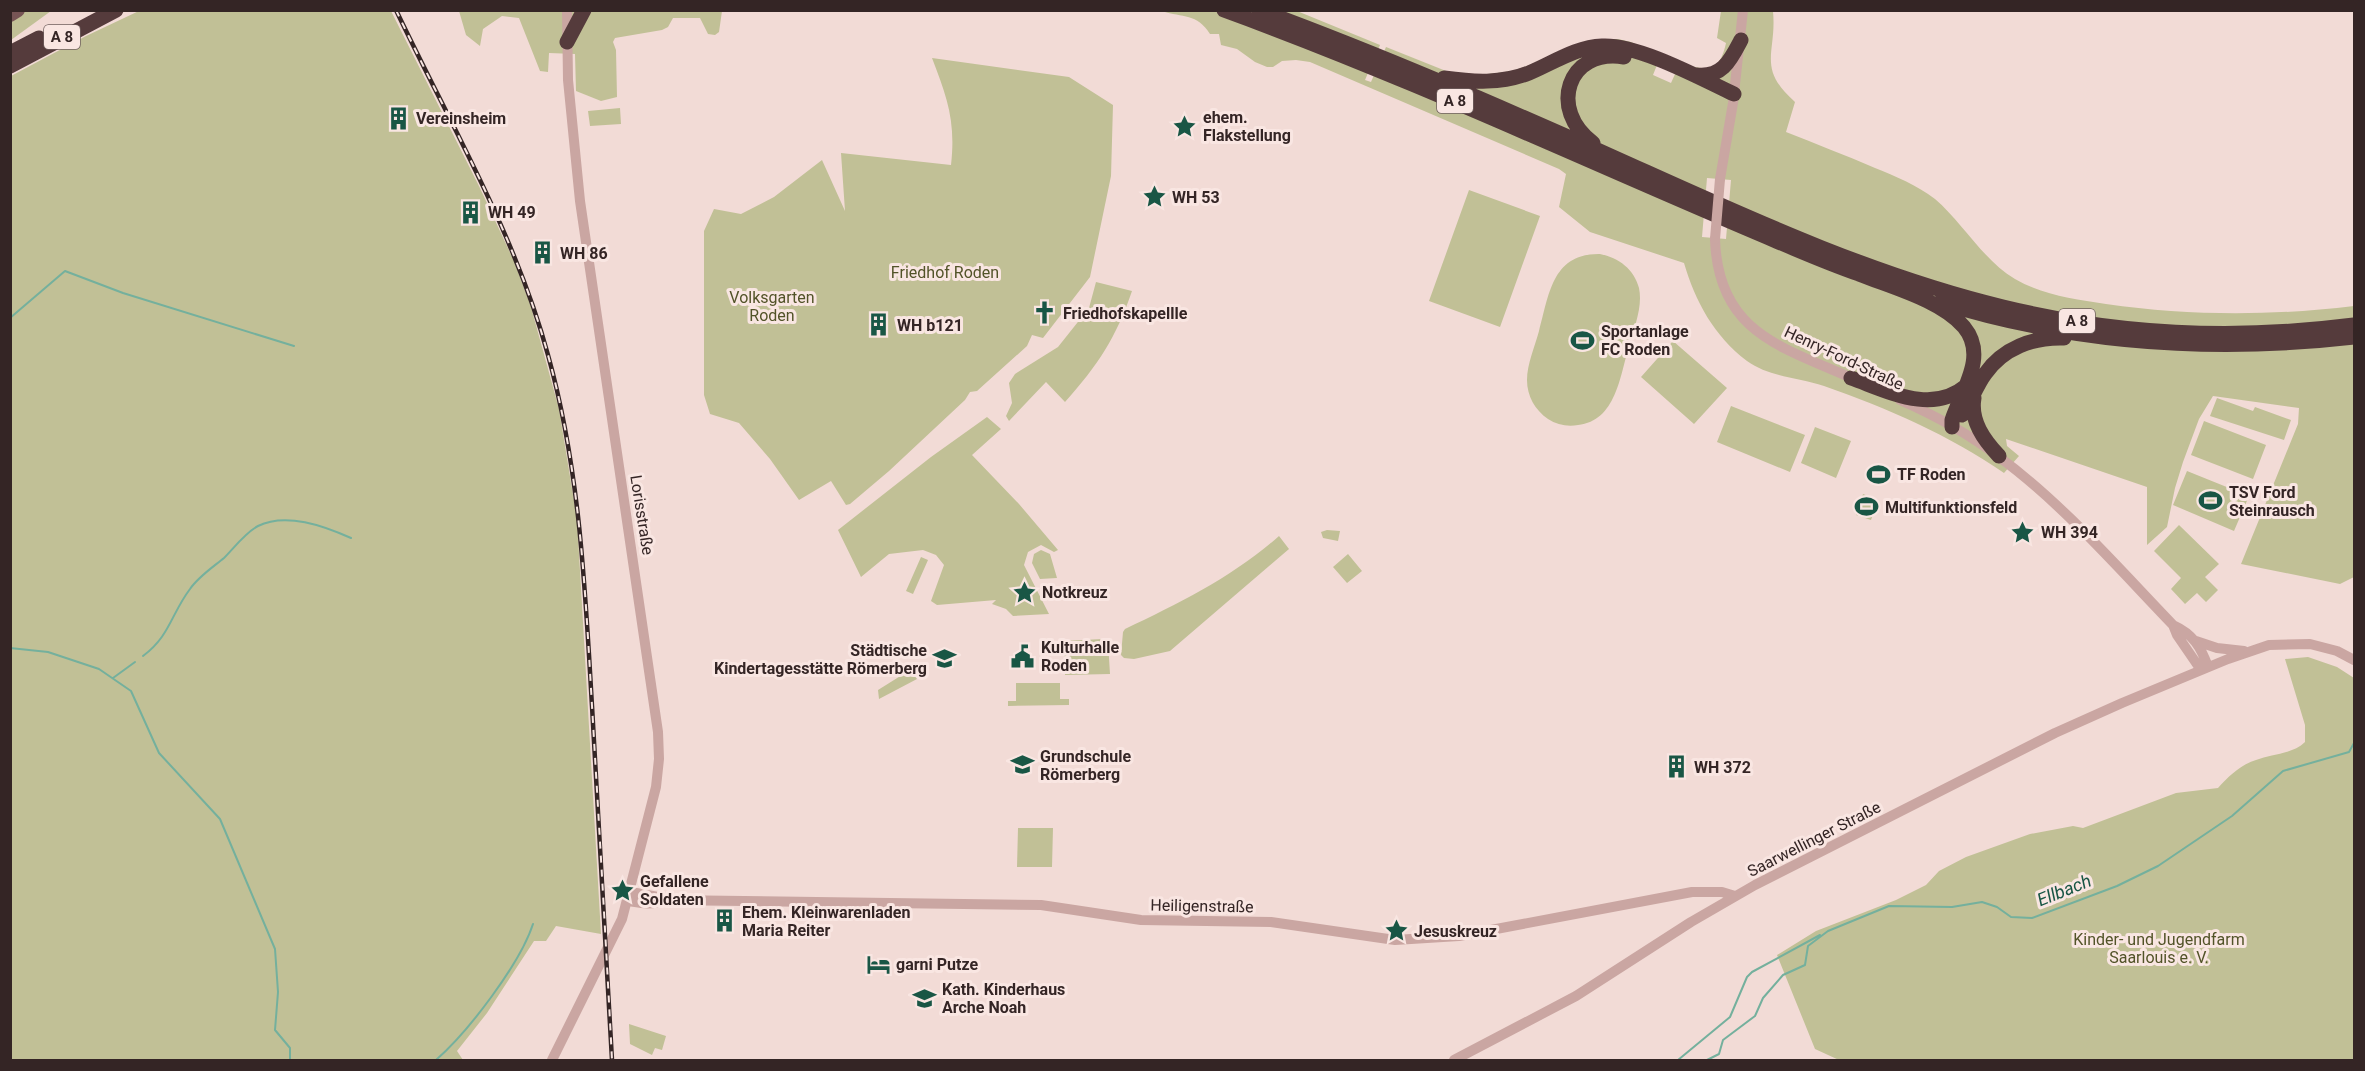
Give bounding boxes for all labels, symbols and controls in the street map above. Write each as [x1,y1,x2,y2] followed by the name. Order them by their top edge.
[44,25,80,49] road number: A 8
[1437,89,1473,113] road number: A 8
[385,105,411,131] building icon: Vereinsheim
[1203,108,1291,145] place label: ehem. Flakstellung
[416,109,506,128] place label: Vereinsheim
[1172,113,1198,139] place icon: ehem. Flakstellung
[1141,184,1167,210] place icon: WH 53
[1172,188,1220,207] place label: WH 53
[457,199,483,225] building icon: WH 49
[488,203,536,222] place label: WH 49
[529,240,555,266] building icon: WH 86
[560,244,608,263] place label: WH 86
[891,263,999,282] park label: Friedhof Roden
[729,288,815,325] park label: Volksgarten Roden
[1032,300,1058,326] church icon: Friedhofskapellle
[1063,304,1188,323] place label: Friedhofskapellle
[2059,309,2095,333] road number: A 8
[866,312,892,338] building icon: WH b121
[897,316,963,335] place label: WH b121
[1601,322,1689,359] place label: Sportanlage FC Roden
[1781,322,1907,394] street label: Henry-Ford-Straße
[1570,327,1596,353] sports icon: Sportanlage FC Roden
[1866,461,1892,487] sports icon: TF Roden
[1897,465,1966,484] place label: TF Roden
[626,474,658,556] street label: Lorisstraße
[2229,483,2315,520] place label: TSV Ford Steinrausch
[2198,488,2224,514] sports icon: TSV Ford Steinrausch
[1854,494,1880,520] sports icon: Multifunktionsfeld
[1885,498,2017,517] place label: Multifunktionsfeld
[2010,519,2036,545] place icon: WH 394
[2041,523,2098,542] place label: WH 394
[1011,579,1037,605] place icon: Notkreuz
[1042,583,1108,602] place label: Notkreuz
[1041,638,1119,675] place label: Kulturhalle Roden
[714,641,927,678] place label: Städtische Kindertagesstätte Römerberg
[1010,643,1036,669] public building icon: Kulturhalle Roden
[932,646,958,672] school or university icon: Städtische Kindertagesstätte Römerberg
[1040,747,1131,784] place label: Grundschule Römerberg
[1009,752,1035,778] school or university icon: Grundschule Römerberg
[1663,754,1689,780] building icon: WH 372
[1694,758,1751,777] place label: WH 372
[1744,797,1884,881] street label: Saarwellinger Straße
[2034,870,2094,910] water label: Ellbach
[640,872,709,909] place label: Gefallene Soldaten
[609,877,635,903] place icon: Gefallene Soldaten
[1150,896,1254,916] street label: Heiligenstraße
[742,903,910,940] place label: Ehem. Kleinwarenladen Maria Reiter
[711,908,737,934] building icon: Ehem. Kleinwarenladen Maria Reiter
[1383,918,1409,944] place icon: Jesuskreuz
[1414,922,1497,941] place label: Jesuskreuz
[2073,930,2245,967] park label: Kinder- und Jugendfarm Saarlouis e. V.
[865,951,891,977] hotel icon: garni Putze
[896,955,978,974] place label: garni Putze
[942,980,1065,1017] place label: Kath. Kinderhaus Arche Noah
[911,985,937,1011] school or university icon: Kath. Kinderhaus Arche Noah

